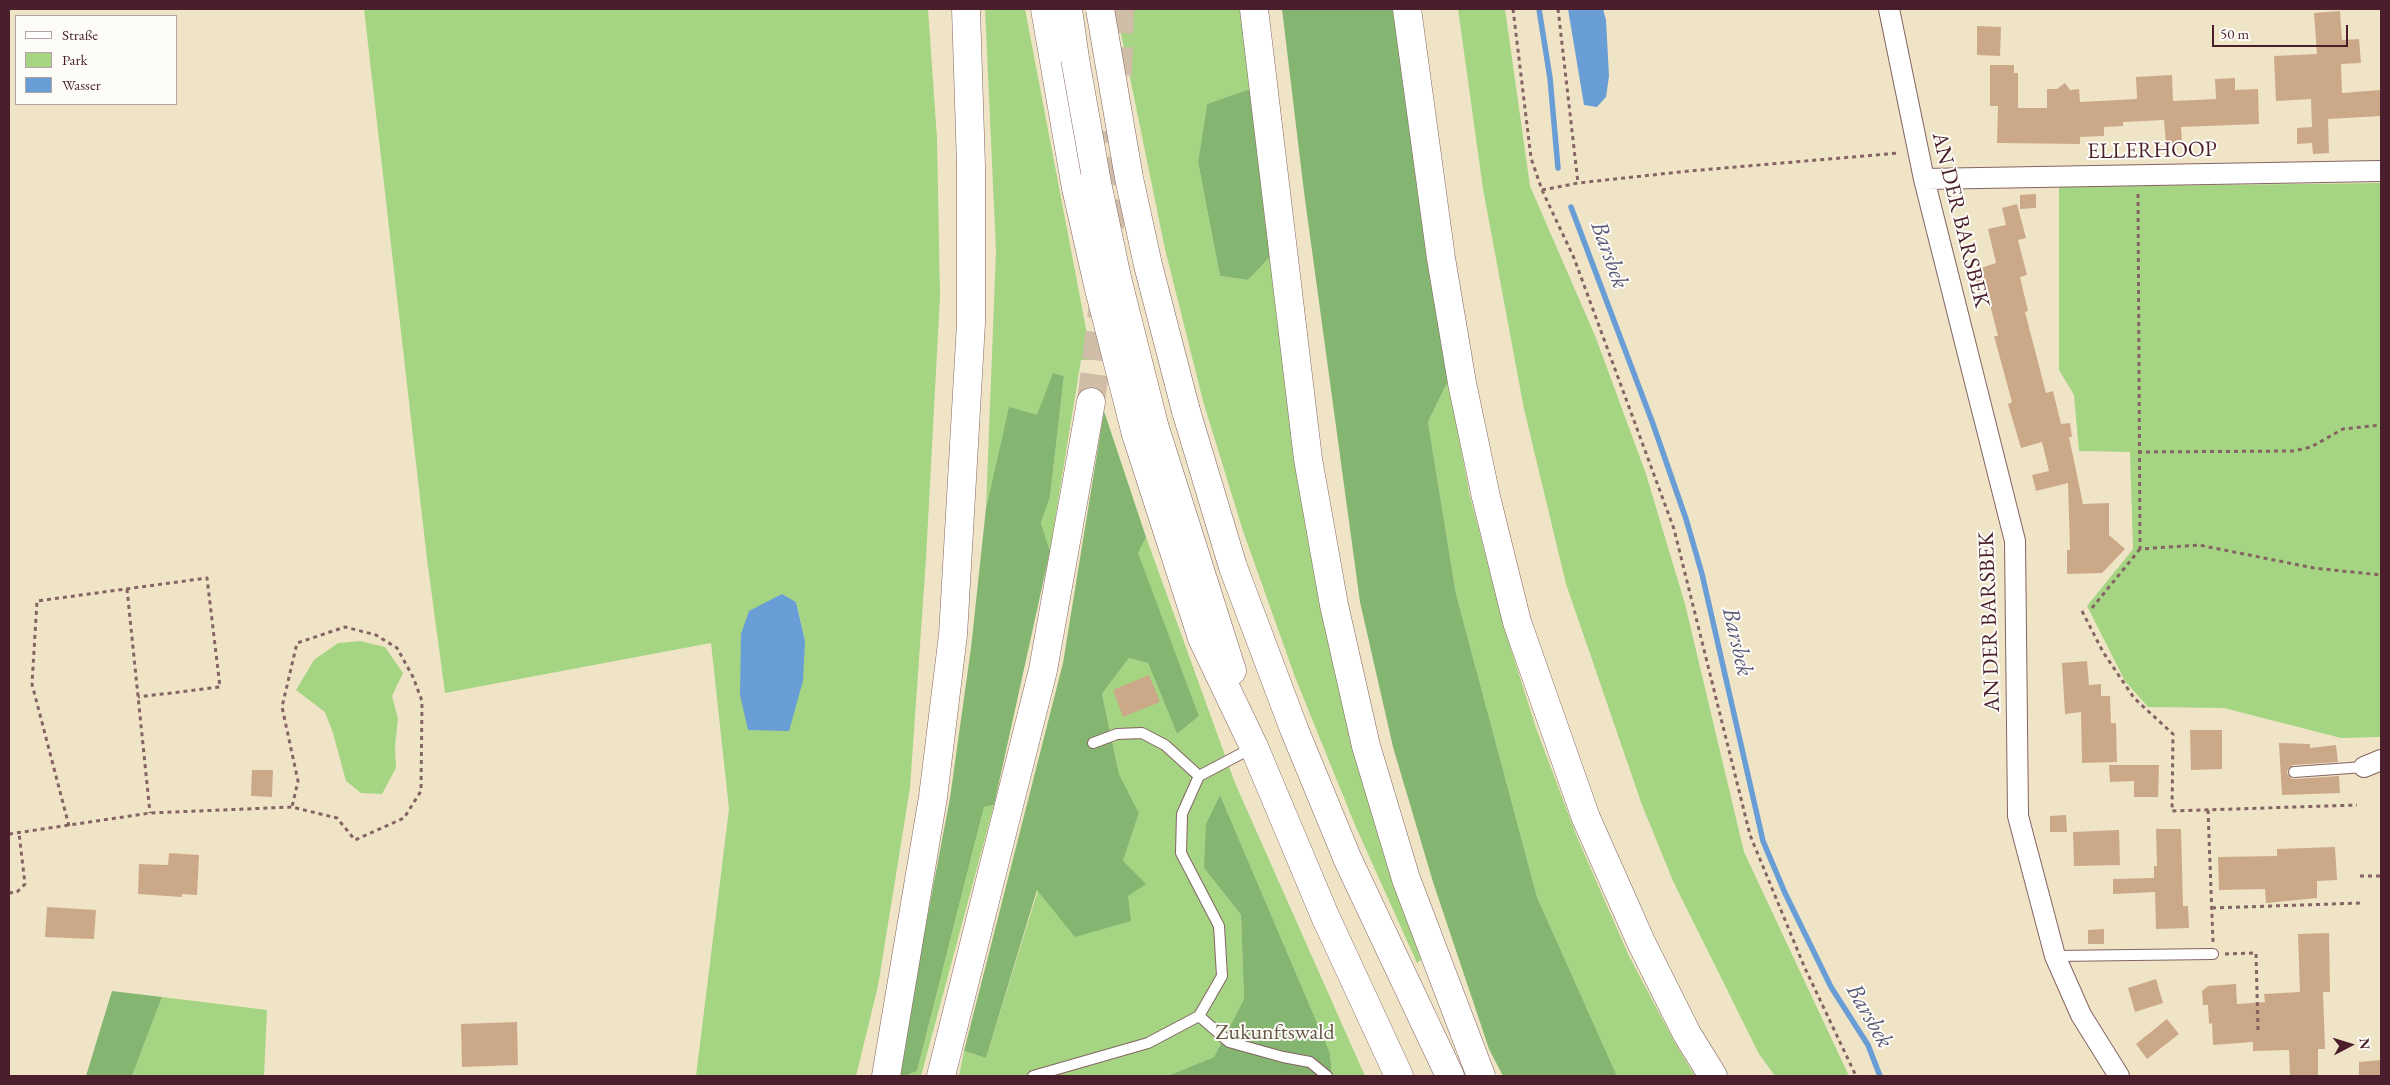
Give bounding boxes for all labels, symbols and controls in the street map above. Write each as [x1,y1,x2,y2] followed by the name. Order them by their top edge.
[15,15,178,105] legend
[2215,15,2351,47] scale bar
[2220,24,2249,43] text: 50 m
[62,25,98,44] text: Straße
[62,50,88,69] text: Park
[62,75,101,94] text: Wasser
[1925,129,1995,311] street label: AN DER BARSBEK
[2087,137,2217,165] street label: ELLERHOOP
[1584,217,1634,293] water label: Barsbek
[1974,531,2006,713] street label: AN DER BARSBEK
[1715,605,1759,679] water label: Barsbek
[1839,979,1899,1053] water label: Barsbek
[1215,1020,1335,1046] park label: Zukunftswald
[2325,1020,2375,1070] north arrow
[2355,1037,2374,1050] text: N

